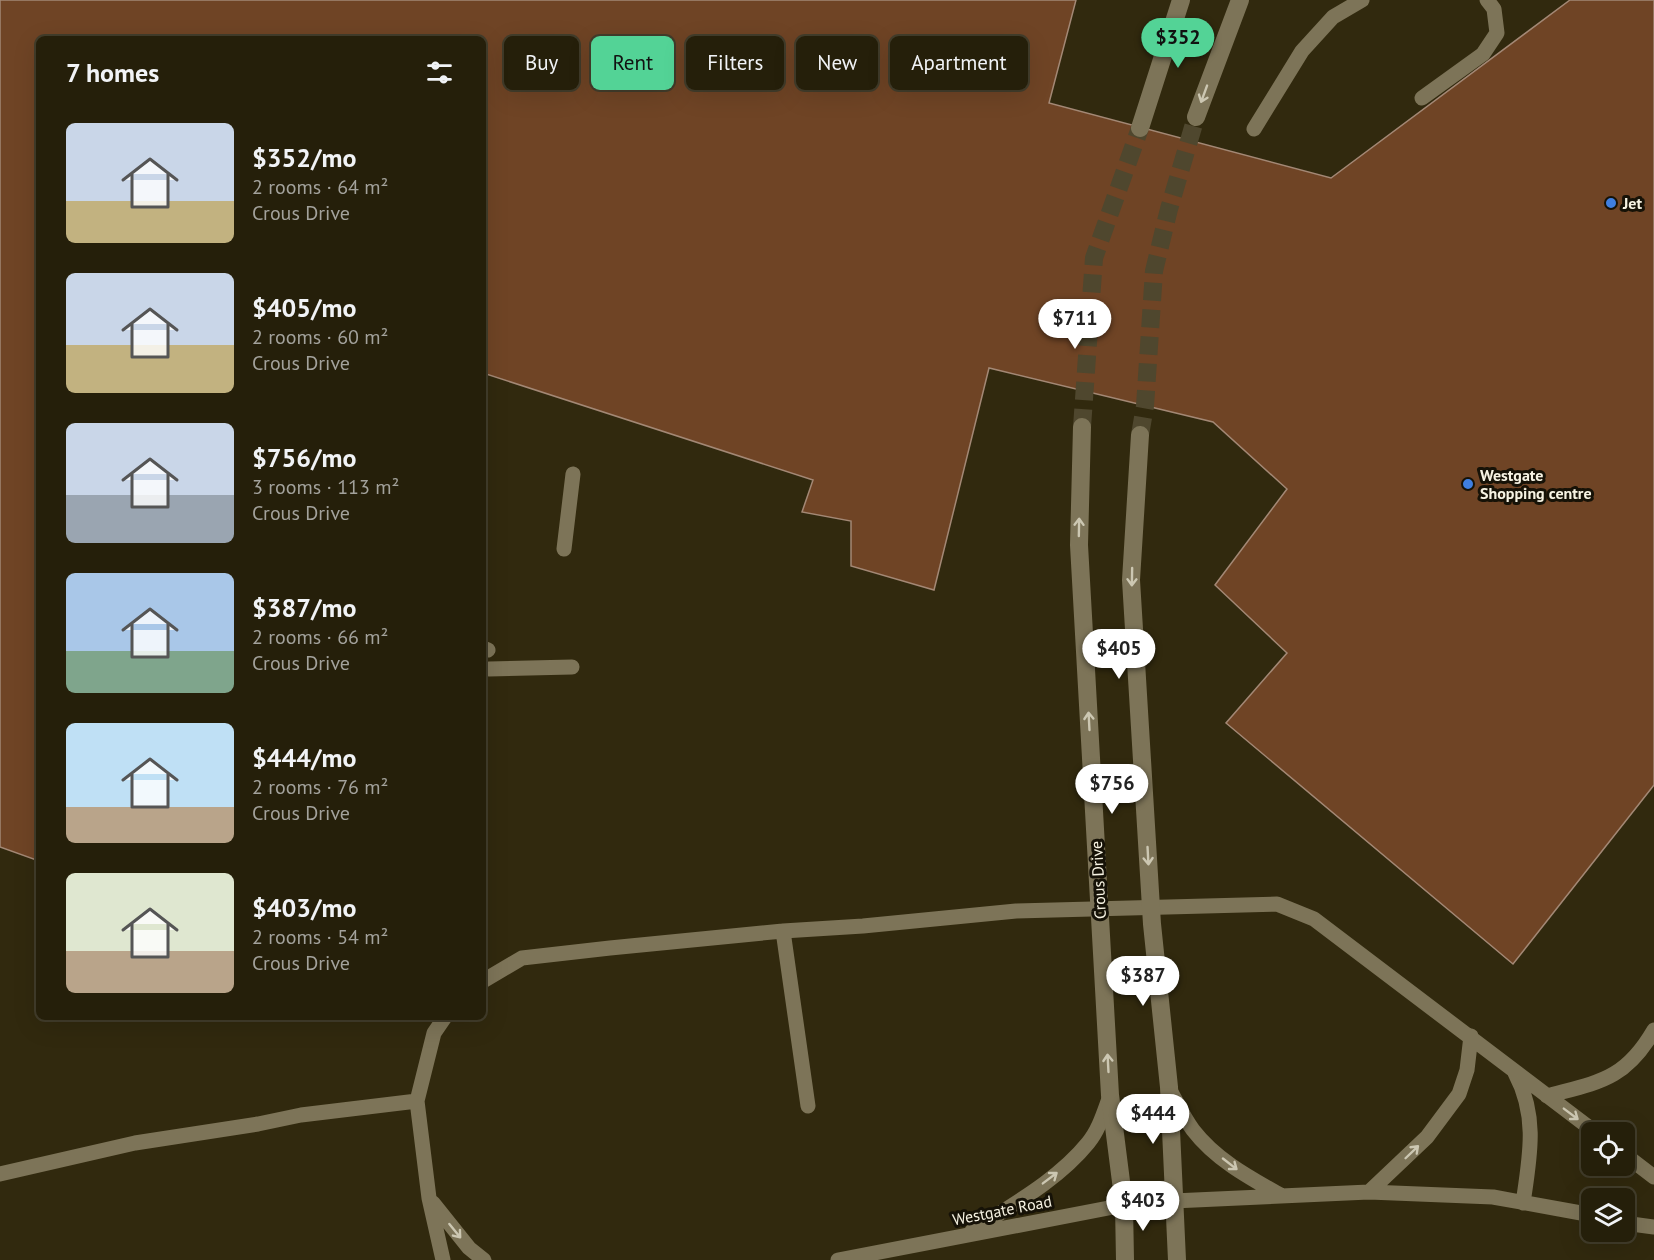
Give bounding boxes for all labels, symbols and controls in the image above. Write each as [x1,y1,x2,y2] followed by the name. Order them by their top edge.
[1142,18,1214,69] pin: $352
[1155,24,1201,50] text: $352
[504,36,579,90] chip: Buy
[591,36,674,90] chip: Rent
[686,36,784,90] chip: Filters
[796,36,878,90] chip: New
[890,36,1028,90] chip: Apartment
[66,56,159,89] text: 7 homes
[423,56,456,89] icon: filters
[1198,84,1209,103] one-way arrow
[252,141,356,174] text: $352/mo
[114,147,186,219] icon: home
[252,174,388,200] text: 2 rooms · 64 m²
[1622,193,1642,213] place label: Jet
[1604,196,1618,210] marker: Jet
[252,200,350,226] text: Crous Drive
[252,291,356,324] text: $405/mo
[114,297,186,369] icon: home
[1039,299,1111,350] pin: $711
[1052,305,1098,331] text: $711
[252,324,388,350] text: 2 rooms · 60 m²
[252,350,350,376] text: Crous Drive
[252,441,356,474] text: $756/mo
[114,447,186,519] icon: home
[1480,465,1592,503] place label: Westgate Shopping centre
[252,474,399,500] text: 3 rooms · 113 m²
[1461,477,1475,491] marker: Westgate Shopping centre
[252,500,350,526] text: Crous Drive
[1073,517,1085,537] one-way arrow
[1126,567,1138,587] one-way arrow
[252,591,356,624] text: $387/mo
[114,597,186,669] icon: home
[252,624,388,650] text: 2 rooms · 66 m²
[1083,629,1155,680] pin: $405
[1096,635,1142,661] text: $405
[252,650,350,676] text: Crous Drive
[1083,712,1094,732] one-way arrow
[252,741,356,774] text: $444/mo
[114,747,186,819] icon: home
[1076,764,1148,815] pin: $756
[1089,770,1135,796] text: $756
[252,774,388,800] text: 2 rooms · 76 m²
[252,800,350,826] text: Crous Drive
[1086,840,1110,920] street label: Crous Drive
[1143,845,1154,865] one-way arrow
[252,891,356,924] text: $403/mo
[114,897,186,969] icon: home
[252,924,388,950] text: 2 rooms · 54 m²
[252,950,350,976] text: Crous Drive
[1107,956,1179,1007] pin: $387
[1120,962,1166,988] text: $387
[1103,1053,1114,1073] one-way arrow
[1117,1094,1189,1145] pin: $444
[1130,1100,1176,1126] text: $444
[1563,1108,1579,1120] one-way arrow
[1581,1122,1635,1242] map controls
[1581,1122,1635,1176] button: locate
[1405,1145,1420,1160] one-way arrow
[1222,1158,1238,1171] one-way arrow
[1042,1171,1058,1184] one-way arrow
[1107,1181,1179,1232] pin: $403
[1120,1187,1166,1213] text: $403
[1581,1188,1635,1242] button: layers
[951,1191,1053,1229] street label: Westgate Road
[448,1223,461,1239] one-way arrow

